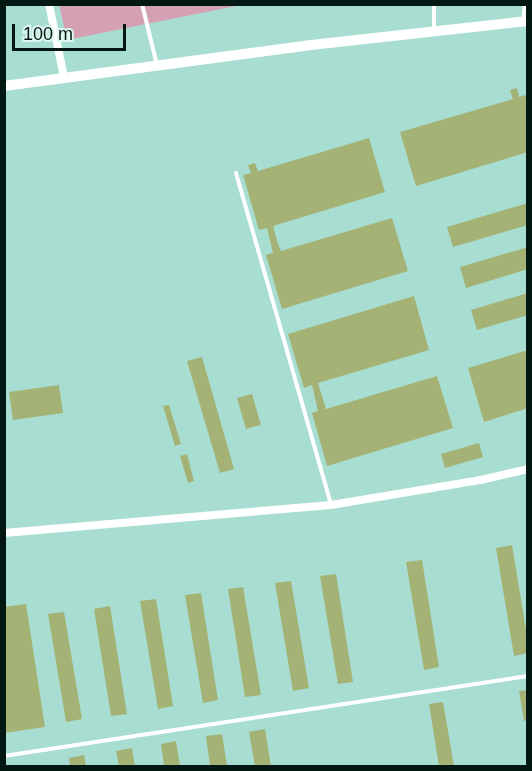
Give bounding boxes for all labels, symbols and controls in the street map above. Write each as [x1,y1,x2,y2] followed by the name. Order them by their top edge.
[15,12,129,50] scale bar
[23,24,73,44] text: 100 m

